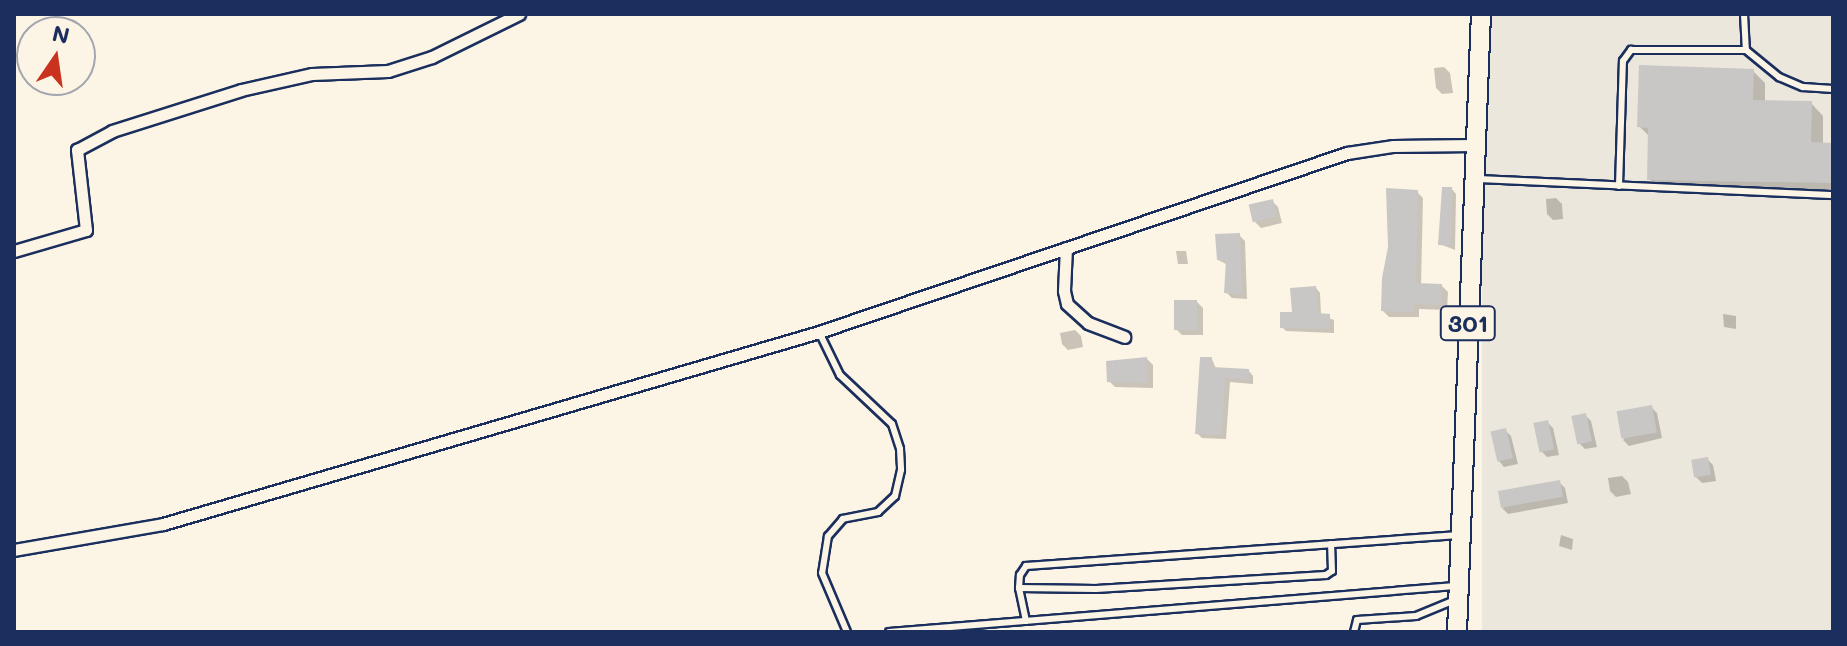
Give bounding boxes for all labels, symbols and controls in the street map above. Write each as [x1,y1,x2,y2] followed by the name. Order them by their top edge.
[16,16,96,96] north arrow
[50,18,72,50] text: N
[1438,303,1498,343] road number: 301

